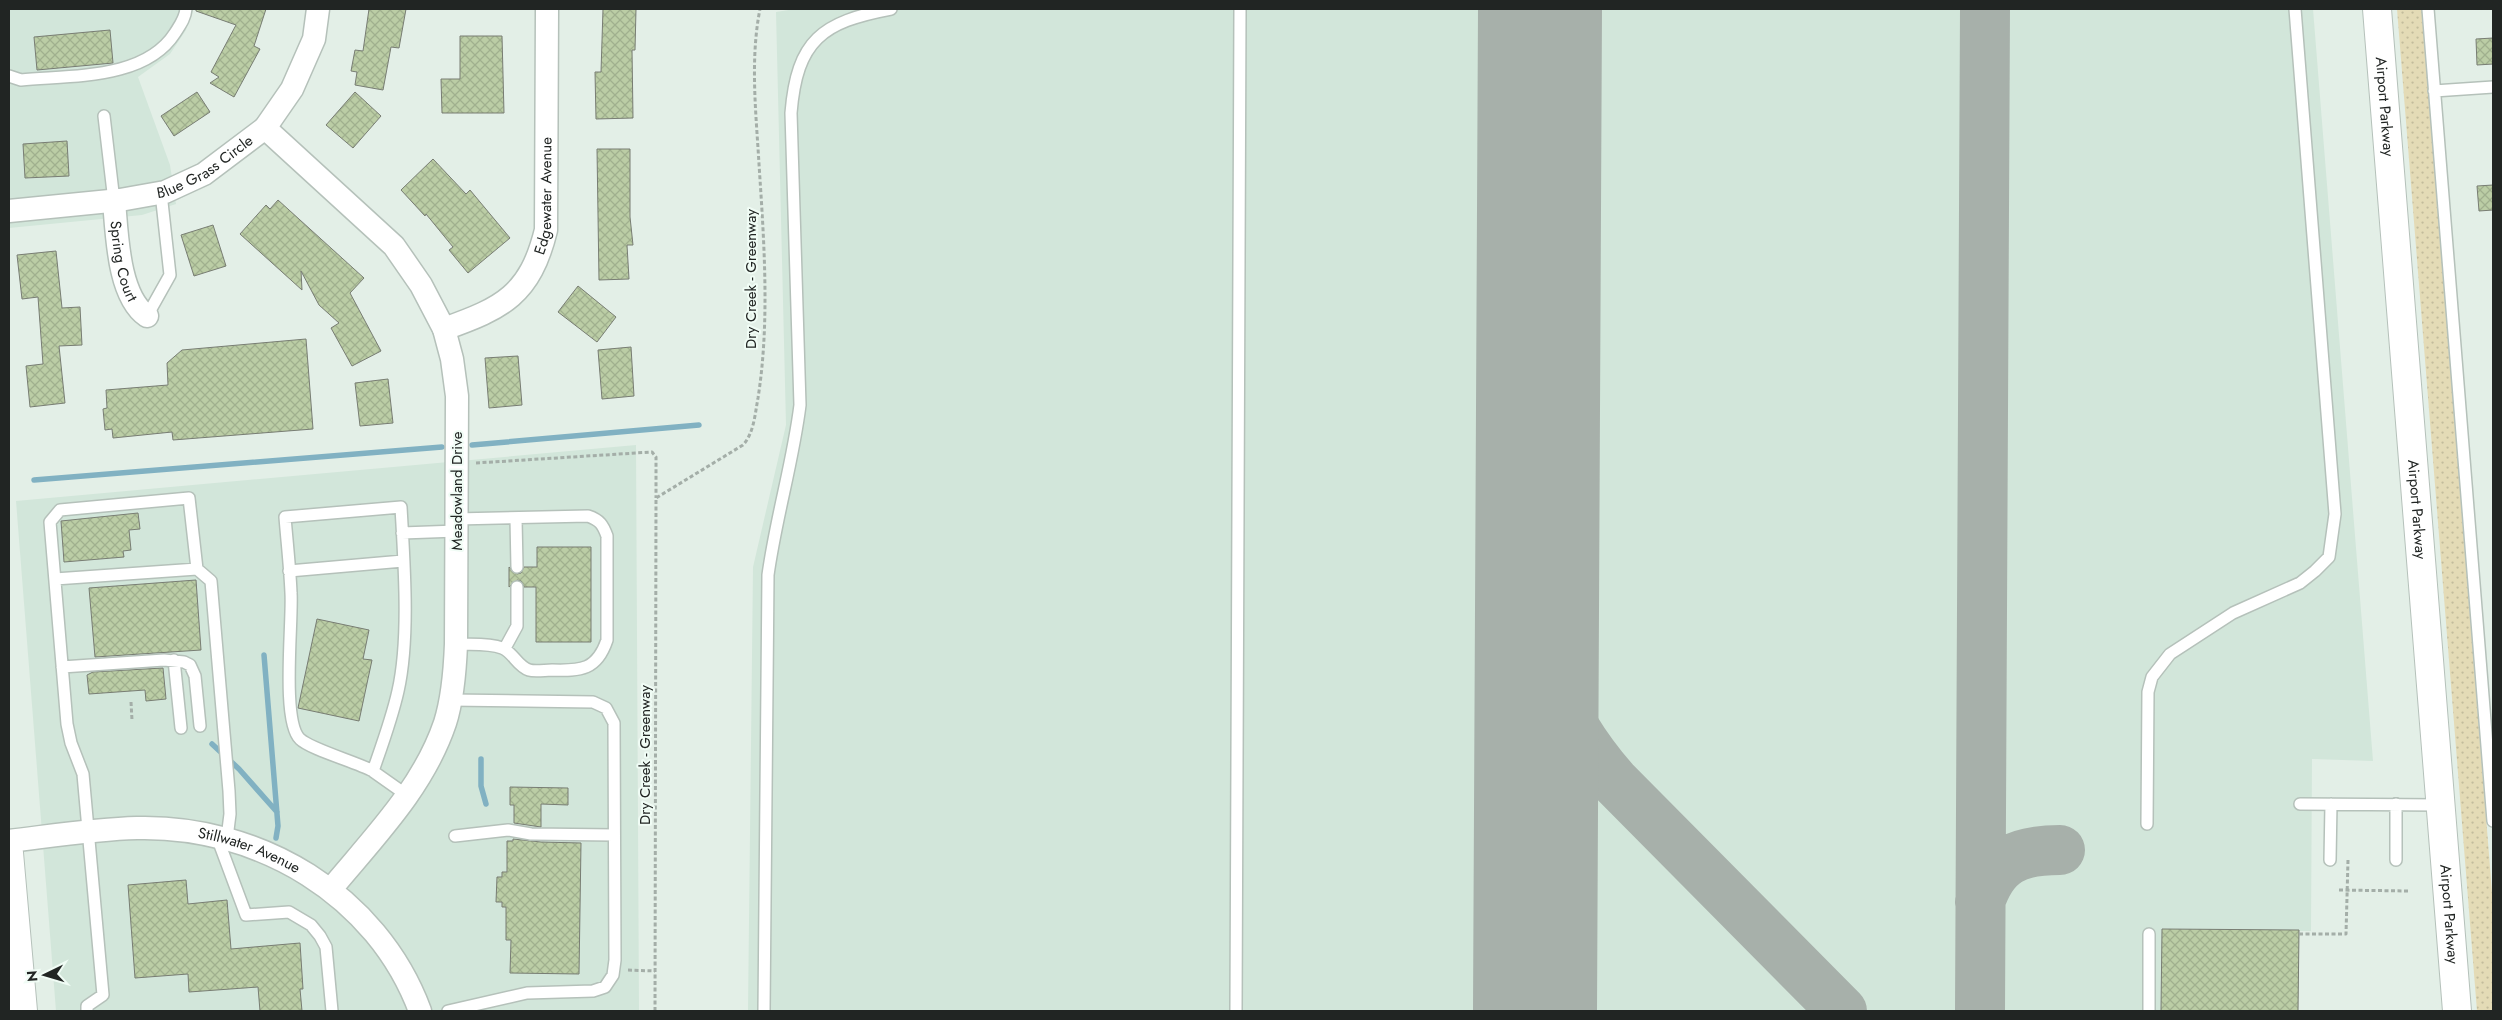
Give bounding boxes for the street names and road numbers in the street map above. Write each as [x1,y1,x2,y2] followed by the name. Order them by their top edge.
[2370,56,2400,158] street label: Airport Parkway
[155,130,258,204] street label: Blue Grass Circle
[528,137,557,258] street label: Edgewater Avenue
[740,209,762,349] street label: Dry Creek - Greenway
[105,220,143,306] street label: Spring Court
[446,431,468,550] street label: Meadowland Drive
[2402,459,2432,560] street label: Airport Parkway
[634,685,656,825] street label: Dry Creek - Greenway
[196,822,305,879] street label: Stillwater Avenue
[2434,863,2464,965] street label: Airport Parkway

